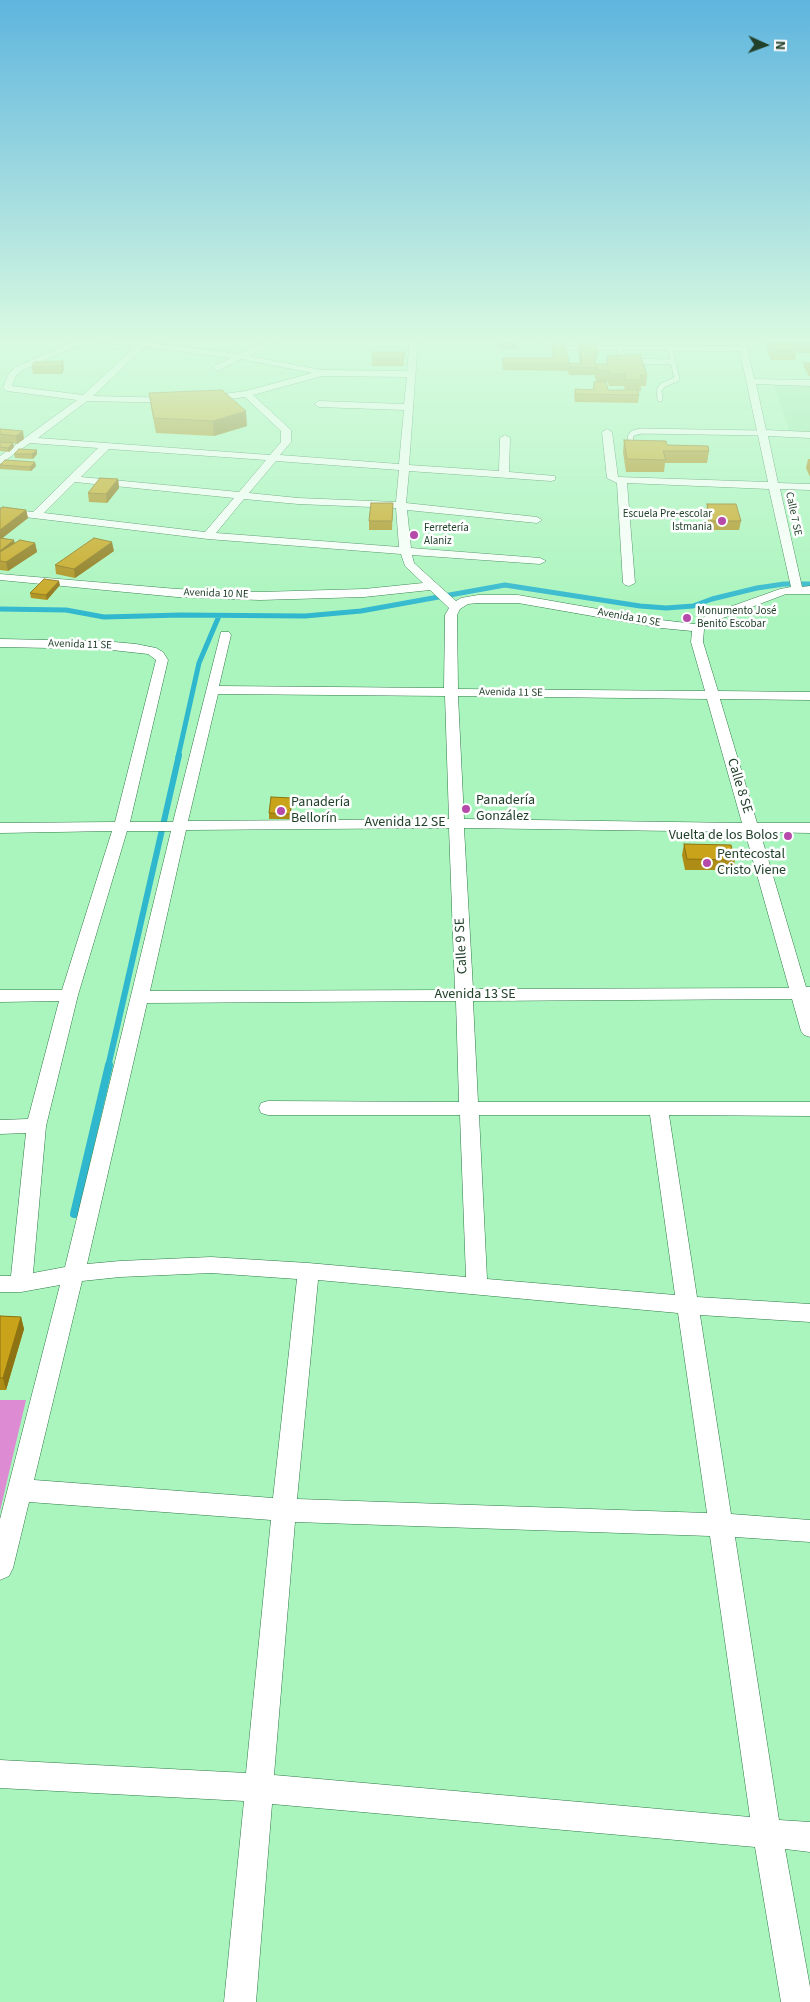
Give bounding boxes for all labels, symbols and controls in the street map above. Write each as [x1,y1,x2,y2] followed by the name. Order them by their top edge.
[740,20,790,70] north arrow
[770,41,790,51] text: N
[782,491,804,537] street label: Calle 7 SE
[623,508,712,534] place label: Escuela Pre-escolar Istmania
[716,515,728,527] marker: Escuela Pre-escolar Istmania
[424,522,469,548] place label: Ferretería Alaniz
[408,529,420,541] marker: Ferretería Alaniz
[183,586,249,602] street label: Avenida 10 NE
[697,605,777,631] place label: Monumento José Benito Escobar
[596,606,662,630] street label: Avenida 10 SE
[681,612,693,624] marker: Monumento José Benito Escobar
[48,637,112,653] street label: Avenida 11 SE
[479,686,543,700] street label: Avenida 11 SE
[723,757,755,815] street label: Calle 8 SE
[476,793,535,826] place label: Panadería González
[291,795,350,828] place label: Panadería Bellorín
[460,803,472,815] marker: Panadería González
[275,805,287,817] marker: Panadería Bellorín
[364,815,446,831] street label: Avenida 12 SE
[669,828,778,844] place label: Vuelta de los Bolos
[782,830,794,842] marker: Vuelta de los Bolos
[717,847,786,880] place label: Pentecostal Cristo Viene
[701,857,713,869] marker: Pentecostal Cristo Viene
[452,917,472,975] street label: Calle 9 SE
[434,987,516,1003] street label: Avenida 13 SE

